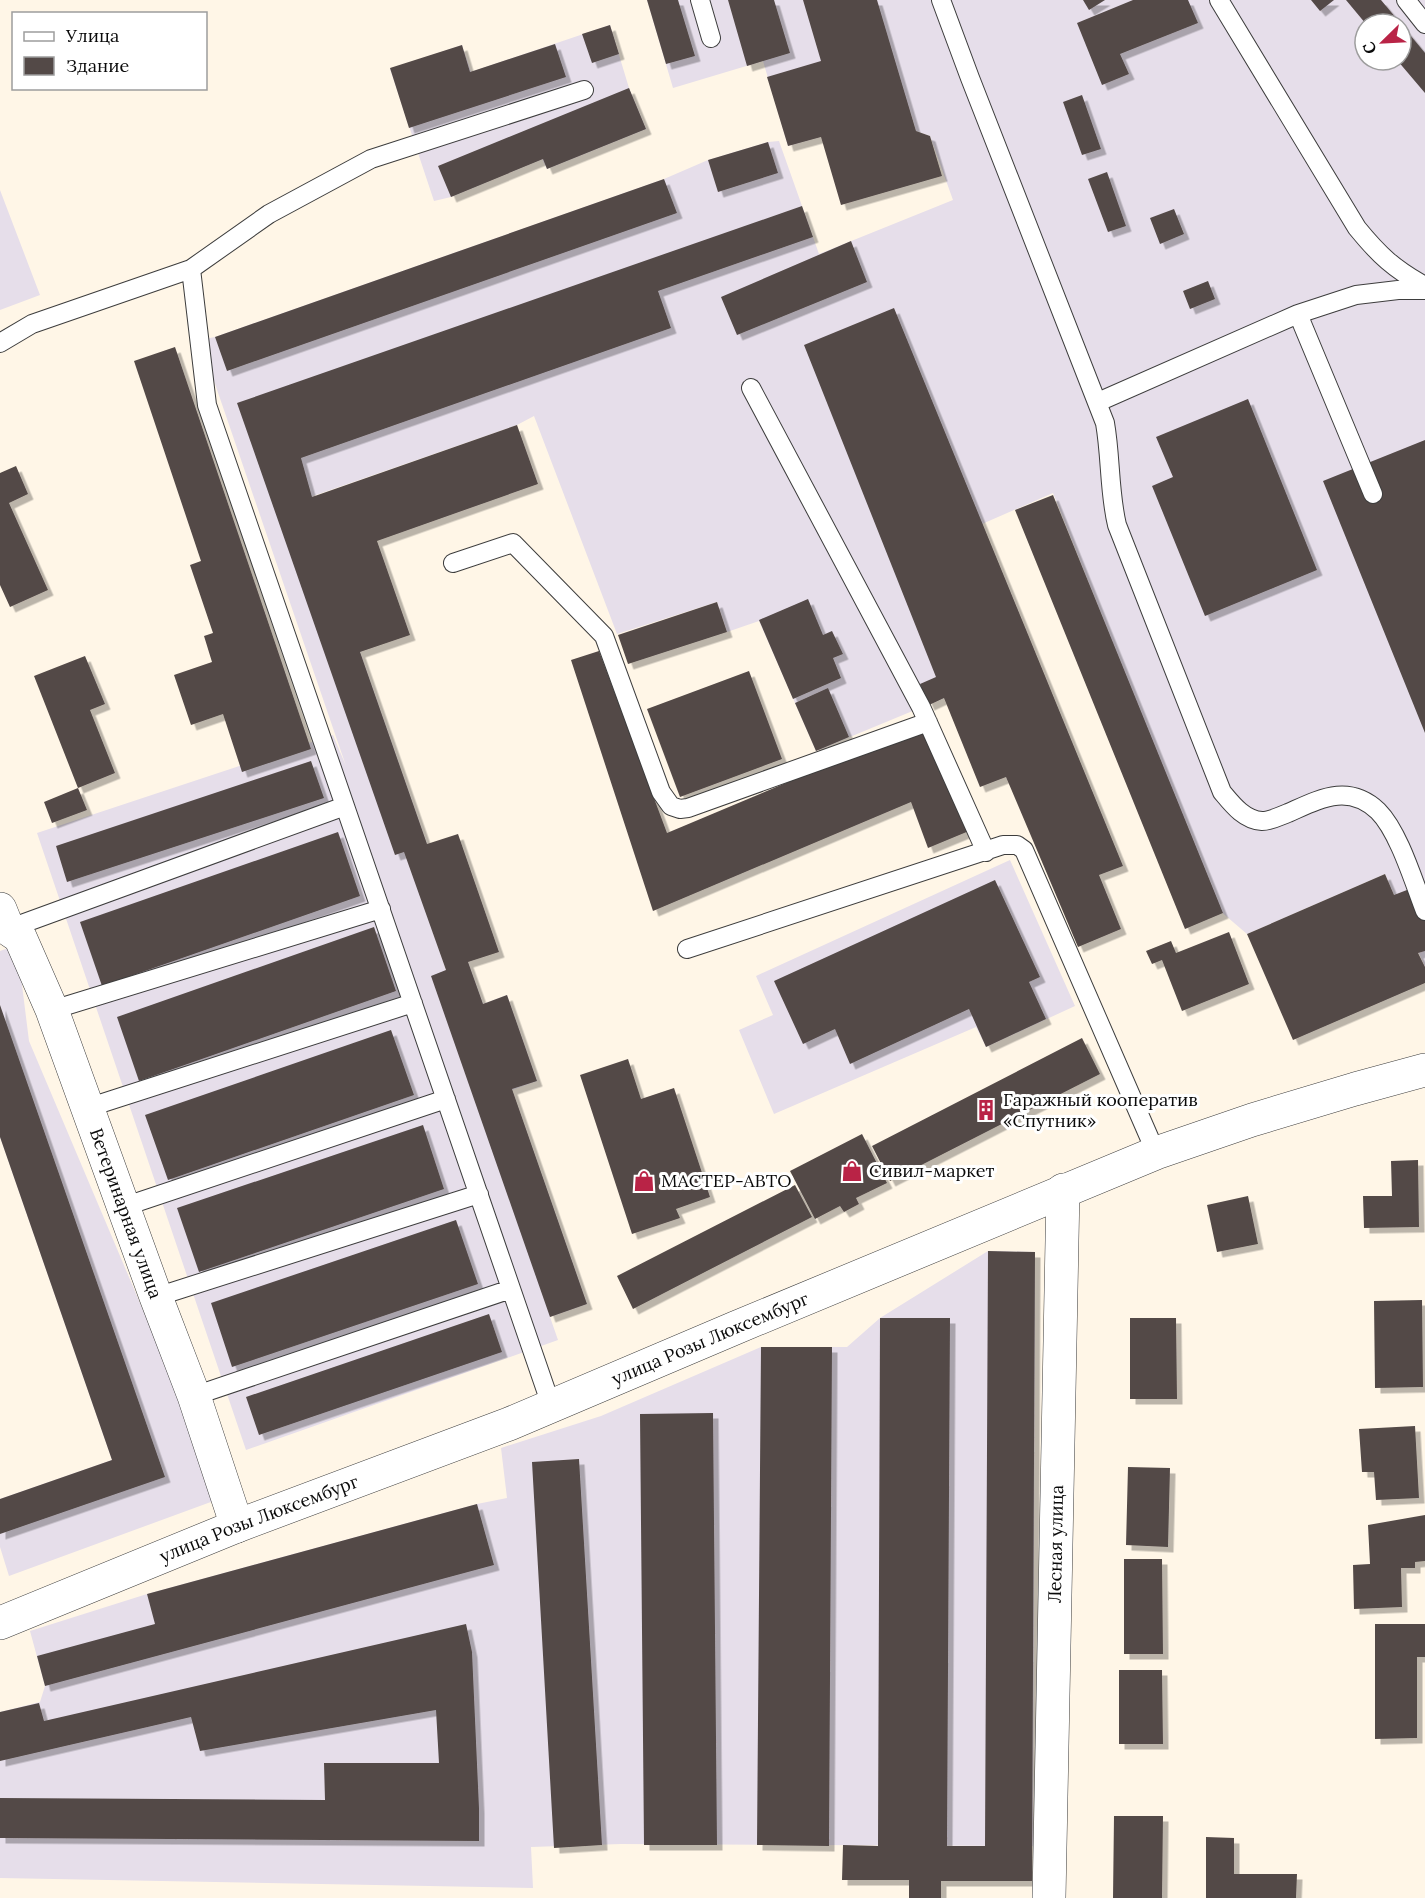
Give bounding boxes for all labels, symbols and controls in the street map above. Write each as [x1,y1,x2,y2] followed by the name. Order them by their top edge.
[12,12,207,90] legend
[1353,12,1413,72] north arrow
[65,24,119,47] text: Улица
[1358,39,1381,57] text: С
[66,54,129,77] text: Здание
[1003,1088,1198,1132] place label: Гаражный кооператив «Спутник»
[974,1098,998,1122] building icon: Гаражный кооператив «Спутник»
[85,1125,168,1302] street label: Ветеринарная улица
[840,1159,864,1183] shop icon: Сивил-маркет
[869,1159,995,1182] place label: Сивил-маркет
[632,1169,656,1193] shop icon: МАСТЕР-АВТО
[661,1169,792,1192] place label: МАСТЕР-АВТО
[608,1287,812,1390] street label: улица Розы Люксембург
[156,1470,361,1568] street label: улица Розы Люксембург
[1043,1485,1068,1603] street label: Лесная улица

